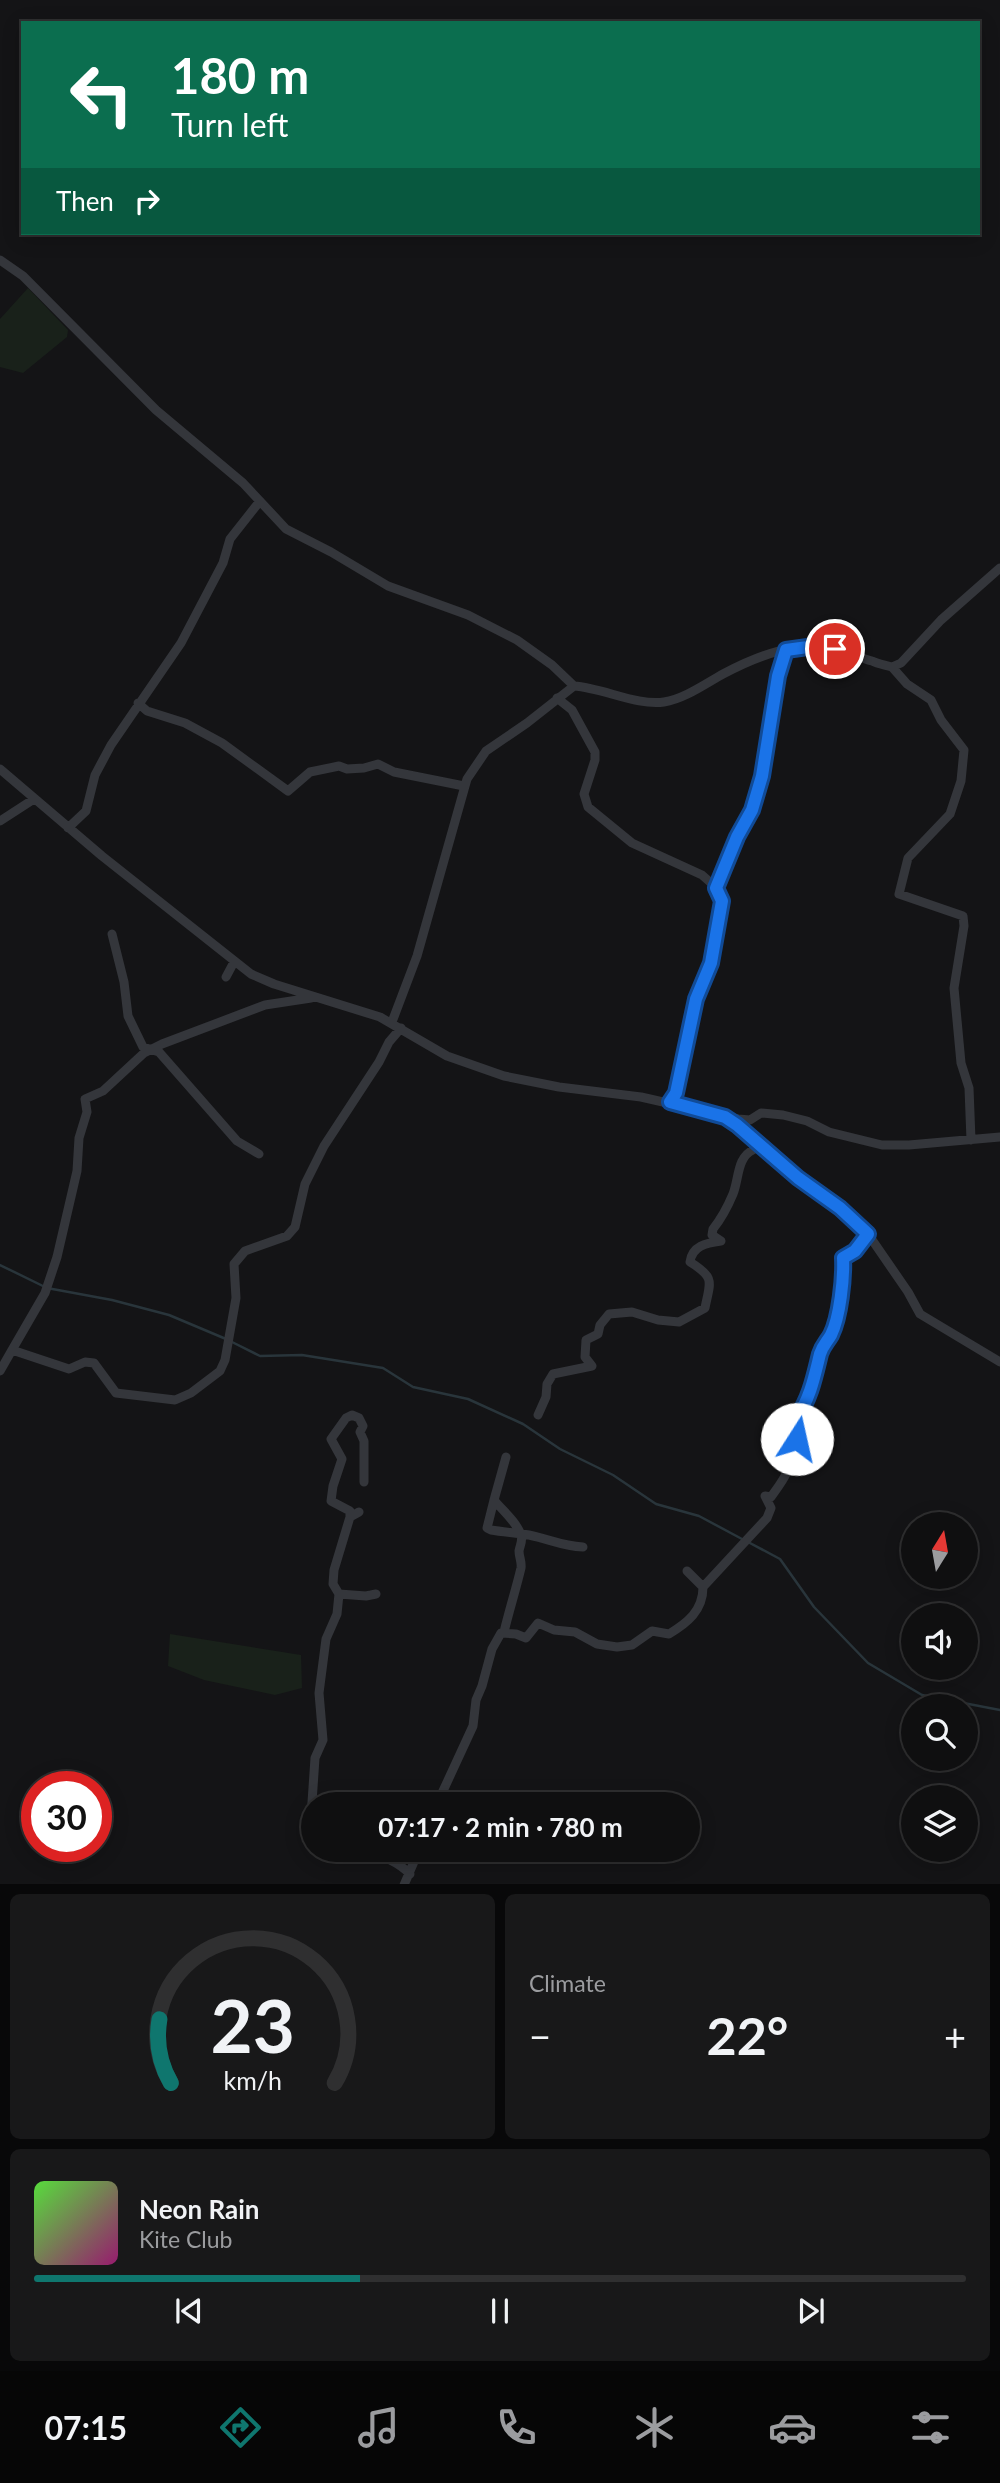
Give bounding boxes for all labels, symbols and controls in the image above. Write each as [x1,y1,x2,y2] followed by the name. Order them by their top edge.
[171,46,309,104] text: 180 m
[56,49,147,140] icon: left
[171,105,288,144] text: Turn left
[128,182,166,220] icon: right
[56,185,114,217] text: Then
[805,619,865,679] pin
[816,630,854,668] icon: arrive
[760,1402,834,1476] position arrow
[901,1512,978,1589] north arrow
[901,1512,978,1862] map controls
[901,1603,978,1680] button: sound
[901,1694,978,1771] button: search
[21,1771,112,1862] speed limit sign: 30
[901,1785,978,1862] button: layers
[378,1811,623,1843] text: 07:17 · 2 min · 780 m
[529,1969,606,1997] text: Climate
[210,1981,295,2069] text: 23
[707,2004,788,2066] text: 22°
[529,2013,551,2059] text: −
[944,2013,966,2059] text: +
[223,2064,282,2094] text: km/h
[139,2193,259,2225] text: Neon Rain
[139,2225,232,2253] text: Kite Club
[170,2292,208,2330] icon: previous
[481,2292,519,2330] icon: pause
[792,2292,830,2330] icon: next
[216,2403,265,2452] icon: directions
[354,2403,403,2452] icon: music
[492,2403,541,2452] icon: phone
[630,2403,679,2452] icon: climate
[768,2403,817,2452] icon: car
[906,2403,955,2452] icon: filters
[45,2408,127,2447] text: 07:15

